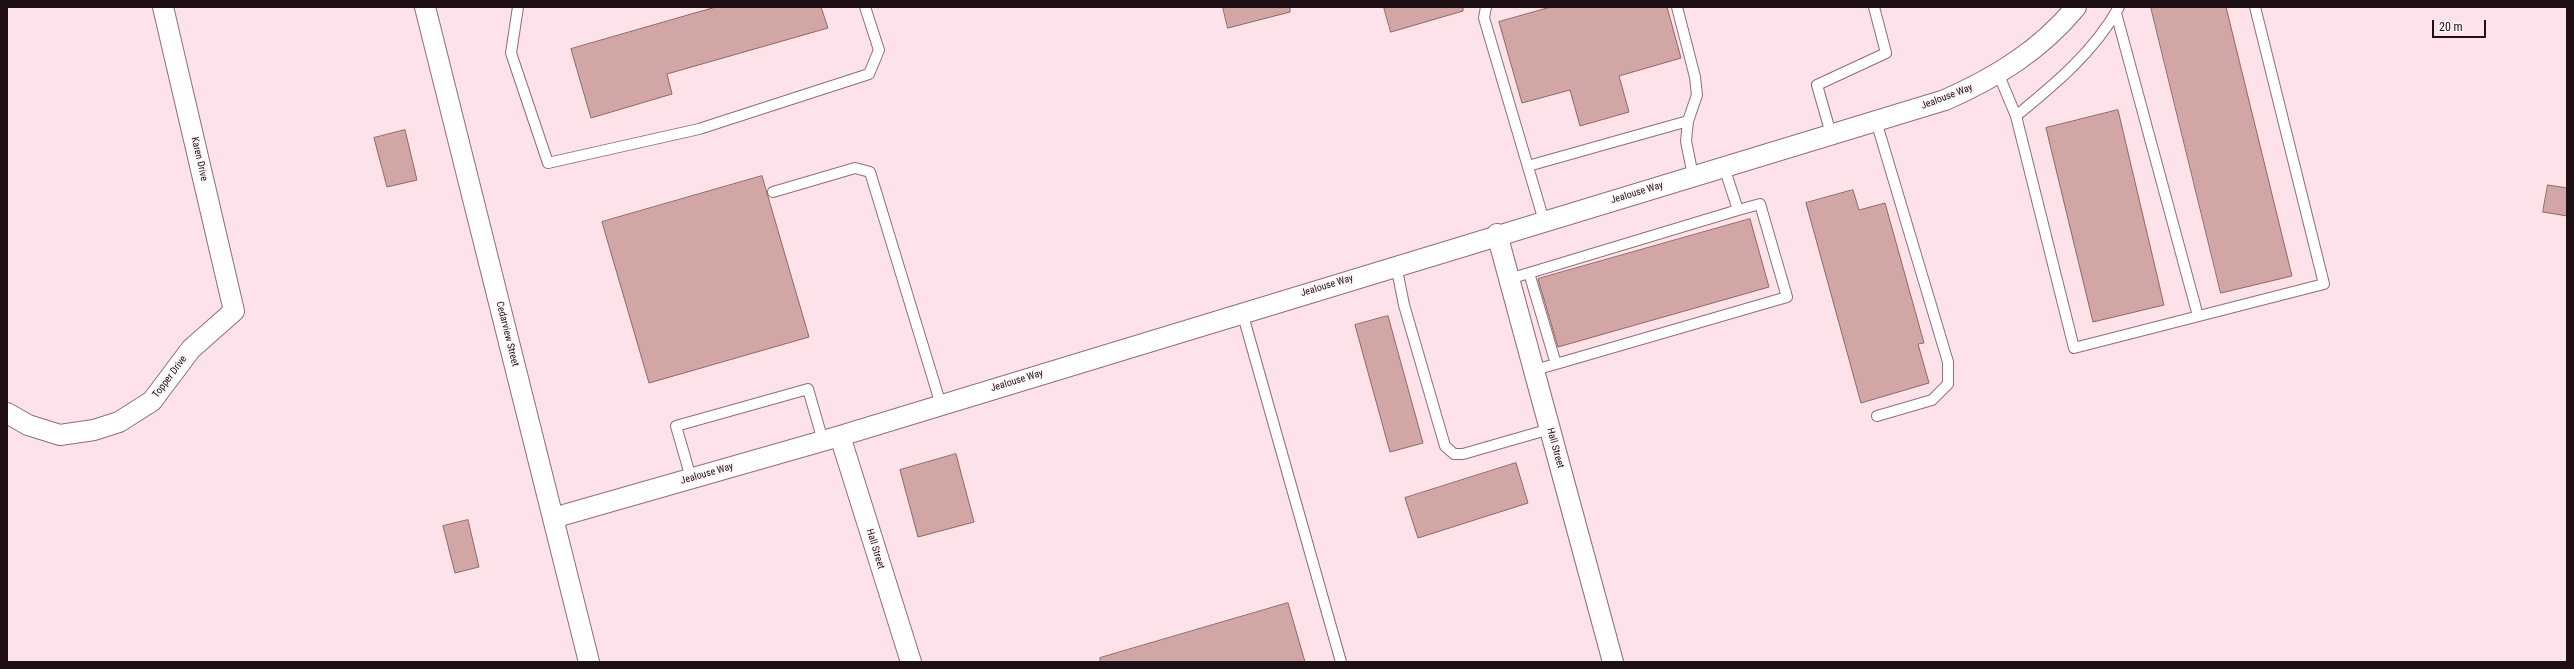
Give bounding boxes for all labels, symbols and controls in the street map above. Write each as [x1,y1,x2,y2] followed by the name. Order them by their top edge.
[2434,12,2488,38] scale bar
[2439,20,2463,34] text: 20 m
[1919,82,1975,112] street label: Jealouse Way
[188,136,210,182] street label: Karen Drive
[1609,179,1665,207] street label: Jealouse Way
[1299,272,1355,300] street label: Jealouse Way
[493,300,521,368] street label: Cedarview Street
[150,354,190,400] street label: Topper Drive
[989,367,1045,395] street label: Jealouse Way
[1544,426,1566,470] street label: Hall Street
[679,461,735,487] street label: Jealouse Way
[863,527,887,571] street label: Hall Street

